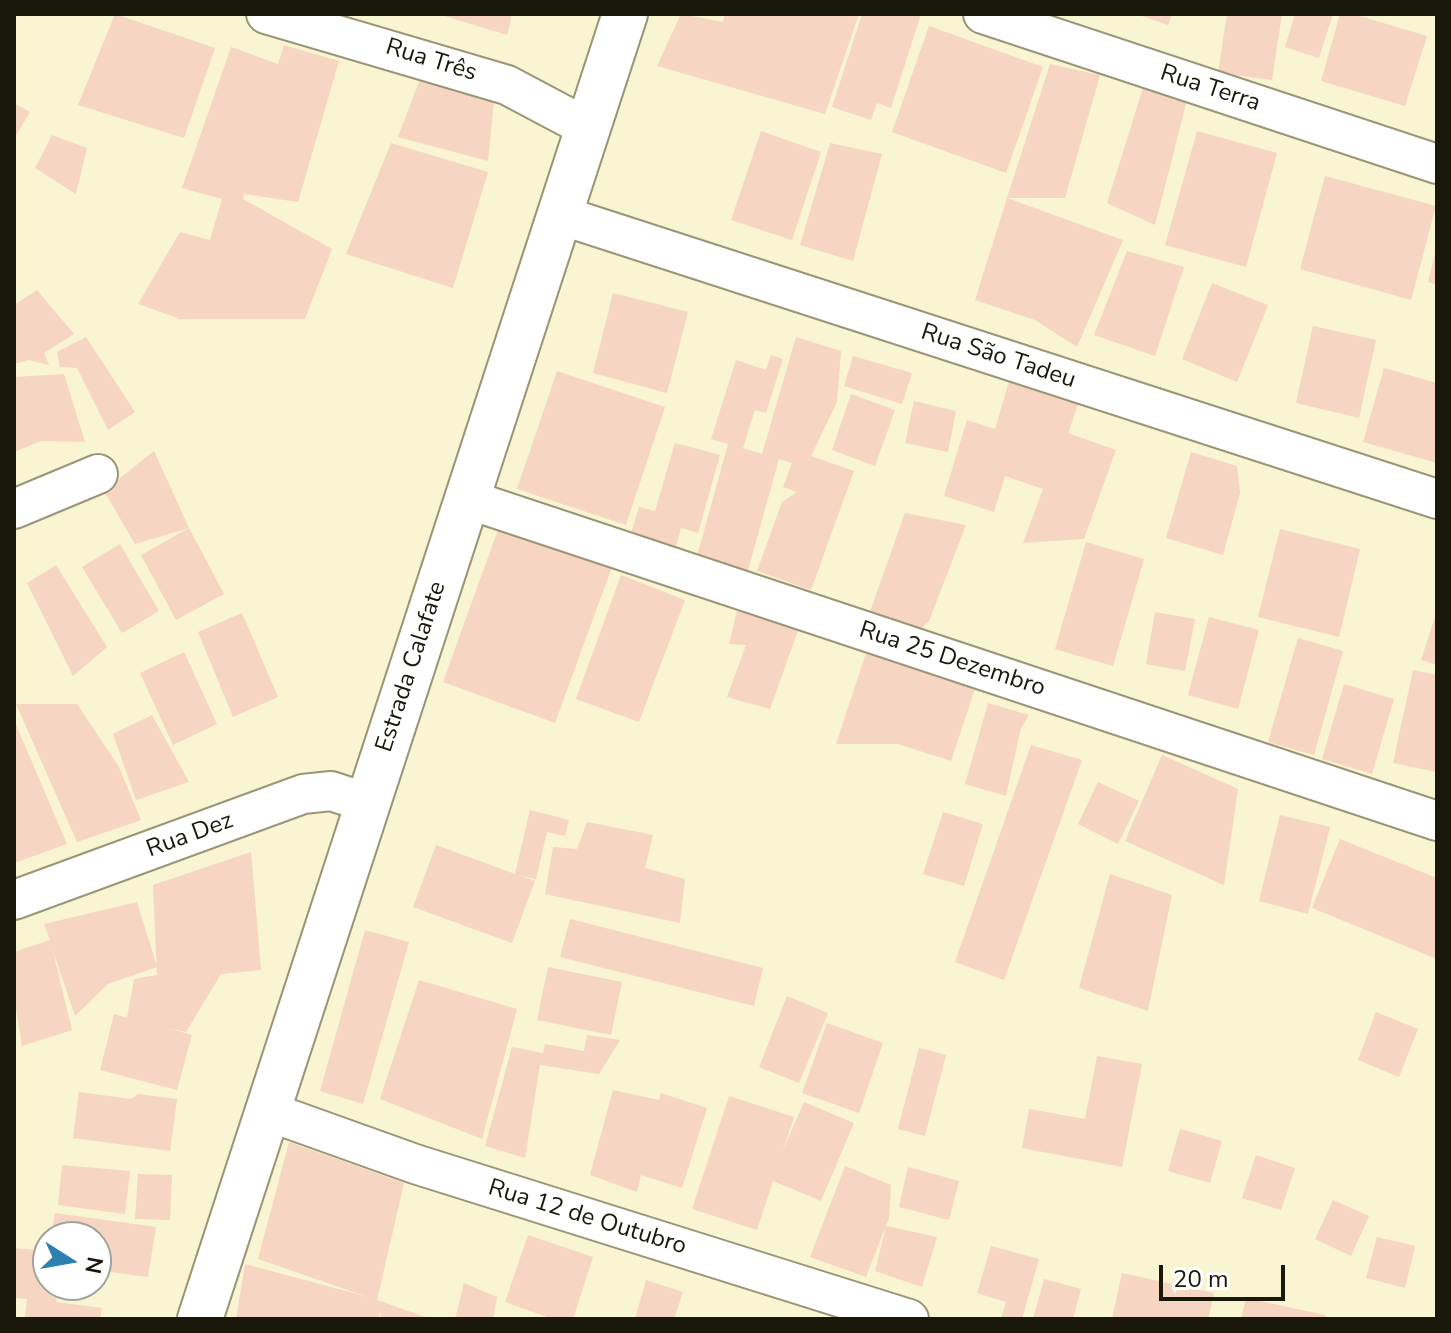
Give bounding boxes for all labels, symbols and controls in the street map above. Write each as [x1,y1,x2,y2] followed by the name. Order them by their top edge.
[382,34,480,88] street label: Rua Três
[1156,59,1264,119] street label: Rua Terra
[917,318,1079,396] street label: Rua São Tadeu
[371,578,453,756] street label: Estrada Calafate
[855,616,1049,704] street label: Rua 25 Dezembro
[143,807,237,865] street label: Rua Dez
[484,1174,690,1262] street label: Rua 12 de Outubro
[32,1221,112,1301] north arrow
[1163,1249,1289,1299] scale bar
[77,1254,110,1276] text: N
[1173,1263,1229,1295] text: 20 m

